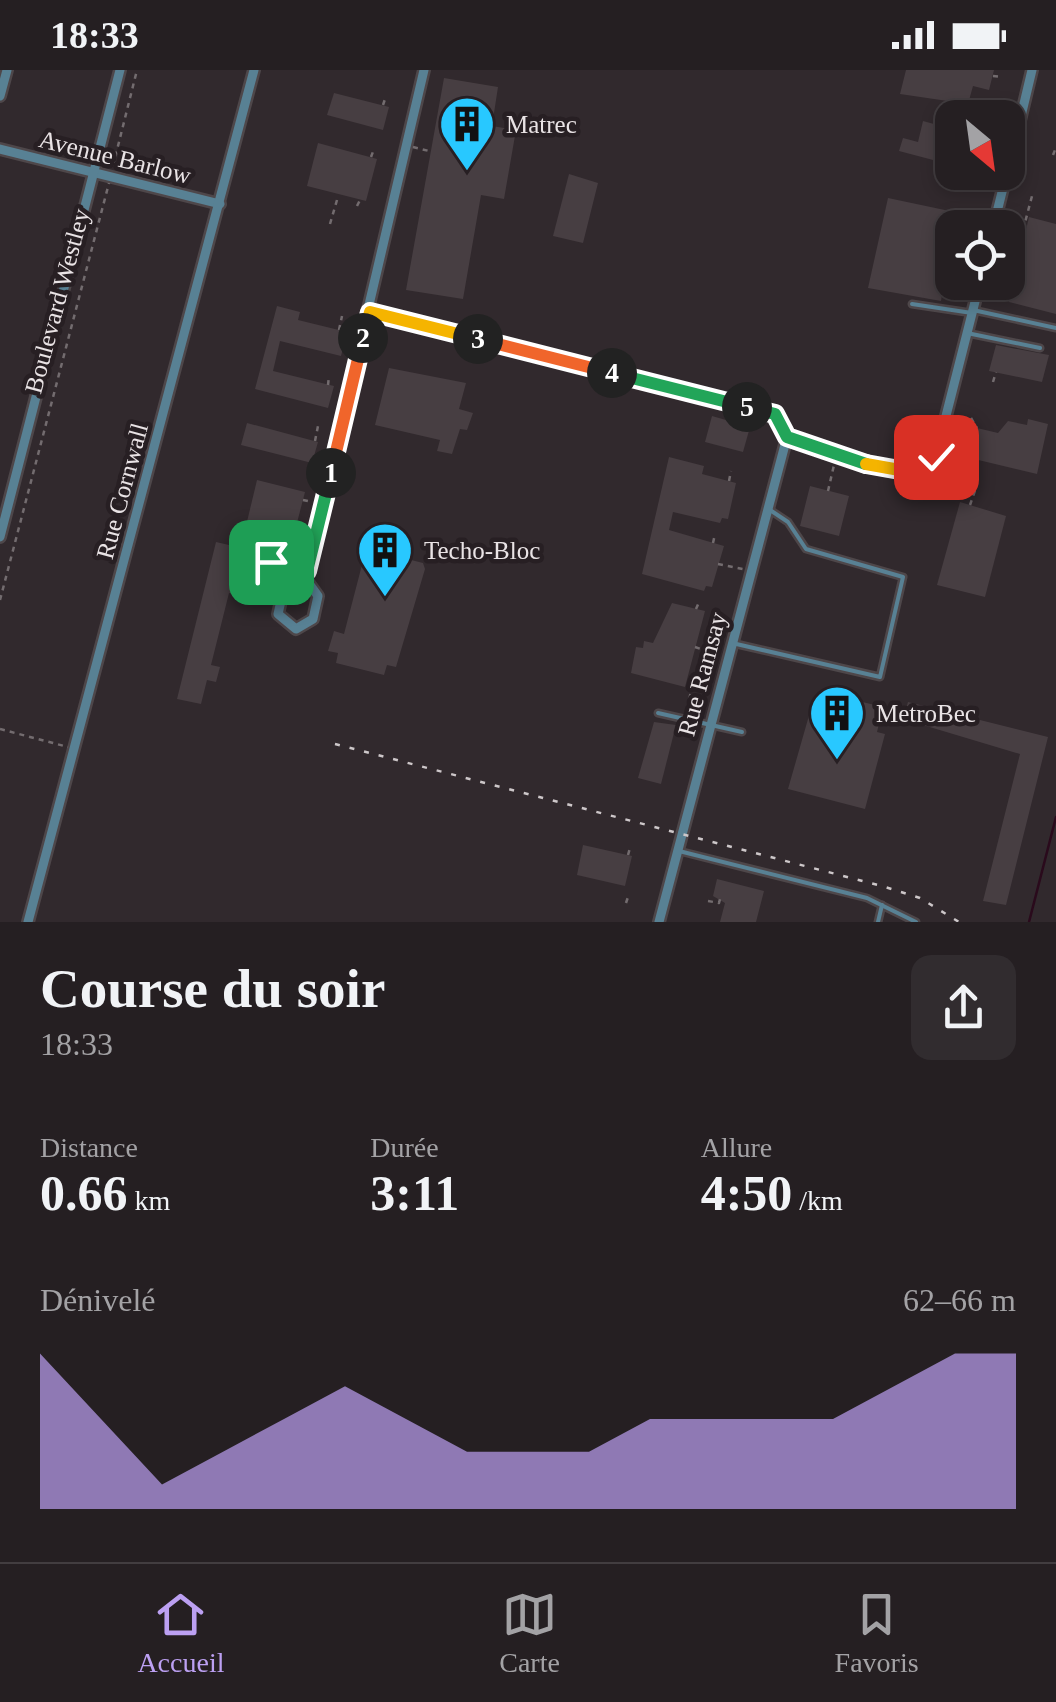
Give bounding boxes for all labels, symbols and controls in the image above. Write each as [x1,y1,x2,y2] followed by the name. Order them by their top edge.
[50,14,139,56] text: 18:33
[437,94,497,173] building icon: Matrec
[935,100,1025,190] north arrow
[935,100,1025,300] map controls
[506,111,577,138] place label: Matrec
[36,125,194,189] street label: Avenue Barlow
[19,205,95,396] street label: Boulevard Westley
[935,210,1025,300] button: locate
[338,313,388,363] pin: 2
[453,314,503,364] pin: 3
[356,322,370,353] text: 2
[471,323,485,354] text: 3
[587,348,637,398] pin: 4
[605,357,619,388] text: 4
[722,382,772,432] pin: 5
[740,391,754,422] text: 5
[894,415,979,500] pin
[91,420,153,562] street label: Rue Cornwall
[909,430,964,485] icon: check
[306,448,356,498] pin: 1
[324,457,338,488] text: 1
[229,520,314,605] pin
[355,520,415,599] building icon: Techo-Bloc
[244,535,299,590] icon: arrive
[424,537,540,564] place label: Techo-Bloc
[673,609,732,739] street label: Rue Ramsay
[807,683,867,762] building icon: MetroBec
[876,700,976,727] place label: MetroBec
[911,955,1016,1060] button: share
[40,958,385,1019] text: Course du soir
[40,1026,113,1062] text: 18:33
[40,1132,138,1163] text: Distance
[370,1132,439,1163] text: Durée
[701,1132,772,1163] text: Allure
[40,1165,128,1221] text: 0.66
[370,1165,459,1221] text: 3:11
[701,1165,792,1221] text: 4:50
[128,1185,170,1216] text: km
[792,1185,843,1216] text: /km
[40,1282,156,1318] text: Dénivelé
[903,1282,1016,1318] text: 62–66 m
[137,1587,224,1679] tab: Accueil
[499,1587,560,1679] tab: Carte
[835,1587,919,1679] tab: Favoris

